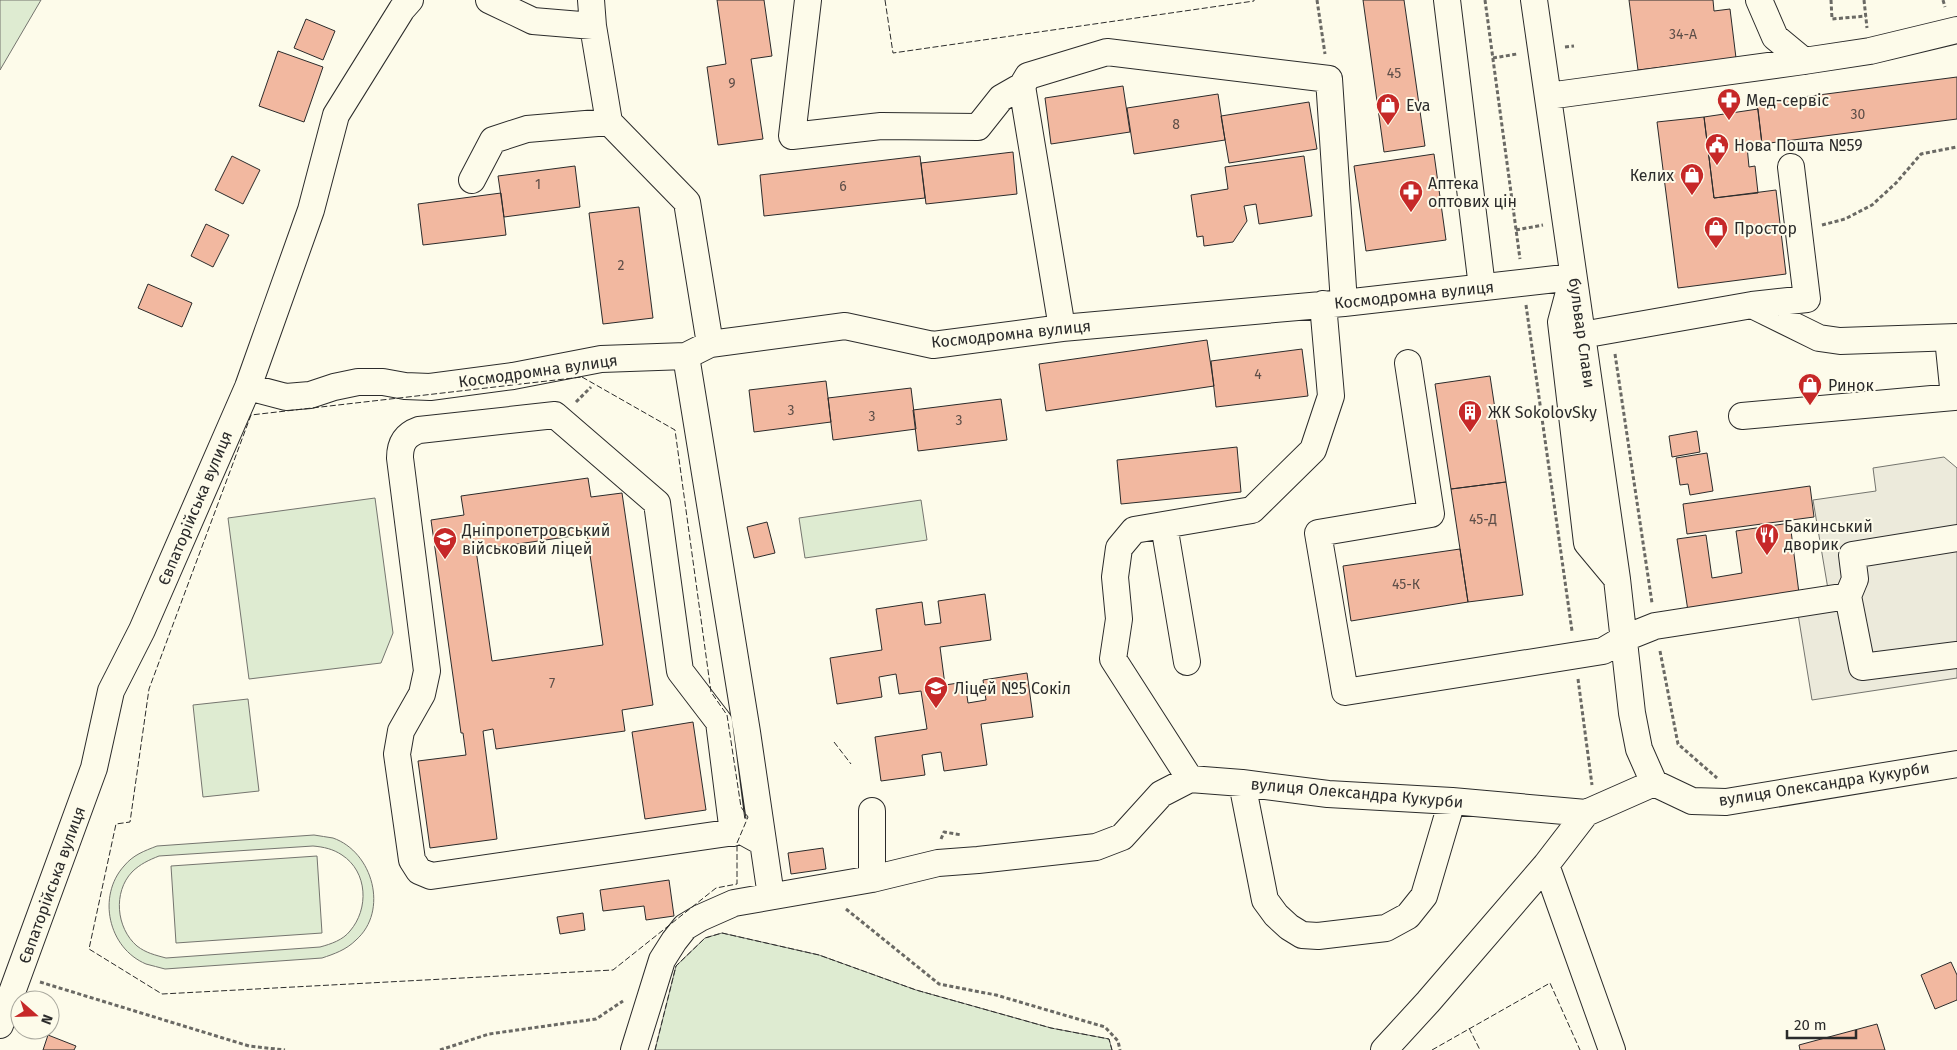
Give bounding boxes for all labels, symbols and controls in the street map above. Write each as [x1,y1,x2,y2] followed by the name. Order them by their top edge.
[1669,26,1697,43] house number: 34-А
[1387,65,1401,82] house number: 45
[728,75,736,92] house number: 9
[1716,87,1742,121] pharmacy icon: Мед-сервіс
[1746,91,1829,110] place label: Мед-сервіс
[1375,92,1401,126] shop icon: Eva
[1406,96,1431,115] place label: Eva
[1851,106,1866,123] house number: 30
[1172,116,1180,133] house number: 8
[1704,132,1730,166] public building icon: Нова Пошта №59
[1734,136,1863,155] place label: Нова Пошта №59
[1679,162,1705,196] shop icon: Келих
[1630,166,1674,185] place label: Келих
[1428,174,1517,211] place label: Аптека оптових цін
[535,176,541,193] house number: 1
[839,178,847,195] house number: 6
[1398,179,1424,213] pharmacy icon: Аптека оптових цін
[1703,215,1729,249] shop icon: Простор
[1734,219,1797,238] place label: Простор
[618,257,625,274] house number: 2
[1333,277,1495,313] street label: Космодромна вулиця
[1565,277,1599,389] street label: бульвар Слави
[930,316,1092,352] street label: Космодромна вулиця
[457,350,619,392] street label: Космодромна вулиця
[1254,366,1262,383] house number: 4
[1797,372,1823,406] shop icon: Ринок
[1828,376,1874,395] place label: Ринок
[1457,399,1483,433] building icon: ЖК SokolovSky
[788,402,795,419] house number: 3
[1488,403,1597,422] place label: ЖК SokolovSky
[869,408,876,425] house number: 3
[956,412,963,429] house number: 3
[154,428,236,588] street label: Євпаторійська вулиця
[1469,511,1497,528] house number: 45-Д
[1784,517,1873,554] place label: Бакинський дворик
[461,521,610,558] place label: Дніпропетровський військовий ліцей
[1754,522,1780,556] restaurant icon: Бакинський дворик
[432,526,458,560] school or university icon: Дніпропетровський військовий ліцей
[1392,576,1421,593] house number: 45-К
[549,675,555,692] house number: 7
[923,675,949,709] school or university icon: Ліцей №5 Сокіл
[954,679,1071,698] place label: Ліцей №5 Сокіл
[1717,758,1931,810] street label: вулиця Олександра Кукурби
[1250,774,1464,812] street label: вулиця Олександра Кукурби
[15,804,89,966] street label: Євпаторійська вулиця
[10,990,60,1040] north arrow
[1787,1008,1856,1040] scale bar
[37,1012,56,1027] text: N
[1794,1016,1827,1034] text: 20 m

